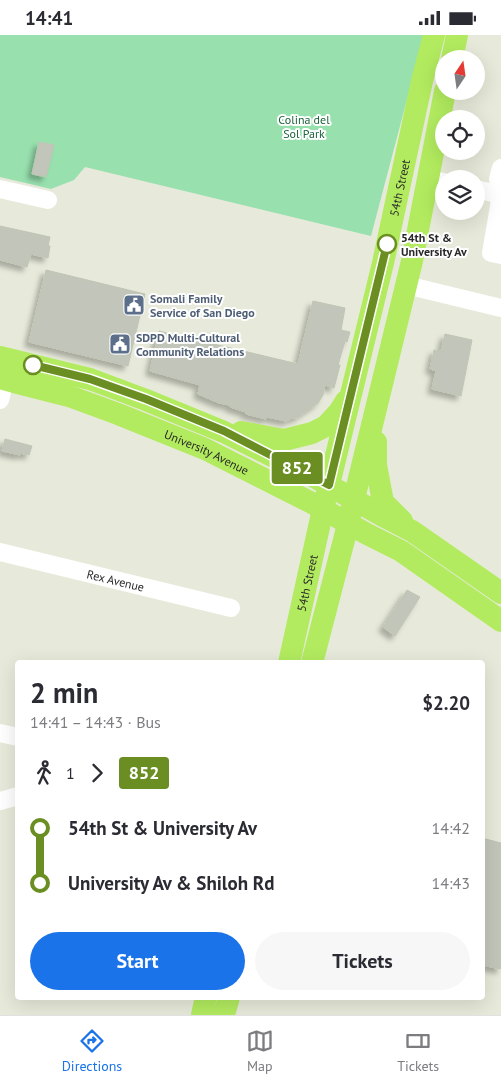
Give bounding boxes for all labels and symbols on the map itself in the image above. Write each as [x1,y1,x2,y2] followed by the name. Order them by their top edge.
[435,50,485,100] north arrow
[278,112,330,141] park label: Colina del Sol Park
[386,158,413,217] street label: 54th Street
[401,230,467,259] place label: 54th St & University Av
[377,234,397,254] marker: 54th St & University Av
[150,291,255,320] place label: Somali Family Service of San Diego
[122,293,146,317] public building icon: Somali Family Service of San Diego
[136,330,244,359] place label: SDPD Multi-Cultural Community Relations
[108,332,132,356] public building icon: SDPD Multi-Cultural Community Relations
[23,355,43,375] unlabelled marker
[162,426,252,478] street label: University Avenue
[268,452,326,484] line badge: 852
[293,553,320,613] street label: 54th Street
[85,566,146,594] street label: Rex Avenue

